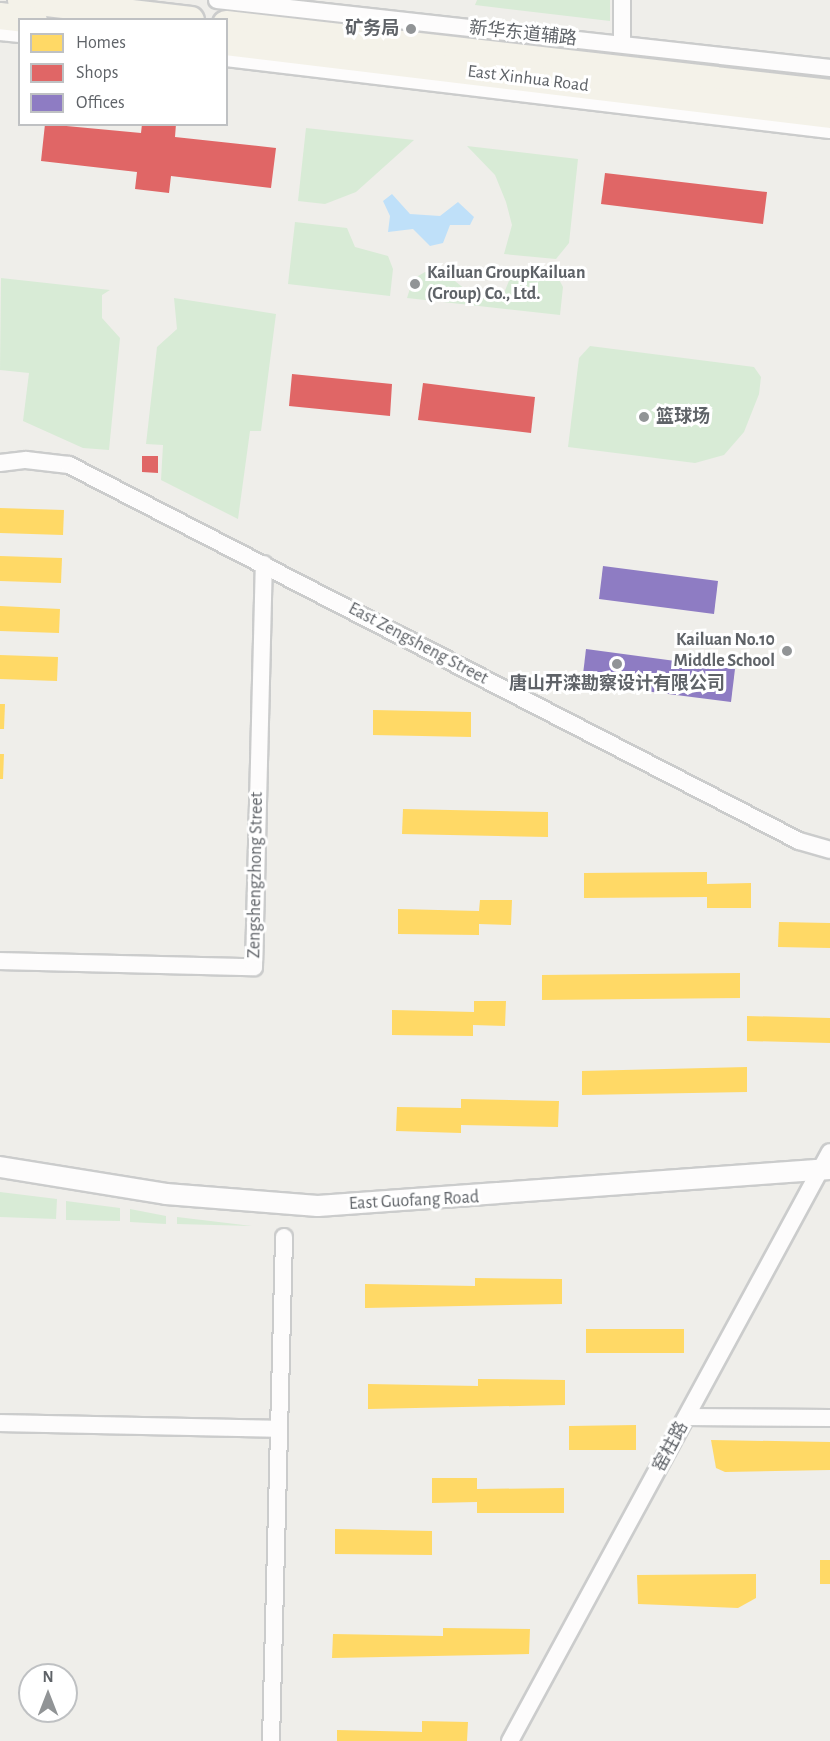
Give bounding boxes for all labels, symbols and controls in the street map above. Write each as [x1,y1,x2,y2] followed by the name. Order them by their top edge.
[18,18,228,126] legend
[345,18,399,40] place label: 矿务局
[468,18,578,50] street label: 新华东道辅路
[404,22,418,36] marker: 矿务局
[76,34,126,52] text: Homes
[466,61,590,97] street label: East Xinhua Road
[76,64,118,82] text: Shops
[76,94,125,112] text: Offices
[427,263,585,306] place label: Kailuan GroupKailuan (Group) Co., Ltd.
[408,277,422,291] marker: Kailuan GroupKailuan (Group) Co., Ltd.
[656,406,710,428] place label: 篮球场
[637,410,651,424] marker: 篮球场
[344,598,492,690] street label: East Zengsheng Street
[673,630,775,672] place label: Kailuan No.10 Middle School
[780,644,794,658] marker: Kailuan No.10 Middle School
[610,657,624,671] marker: 唐山开滦勘察设计有限公司
[509,673,725,695] place label: 唐山开滦勘察设计有限公司
[244,792,268,958] street label: Zengshengzhong Street
[348,1187,480,1215] street label: East Guofang Road
[649,1418,693,1476] street label: 窑柱路
[18,1663,78,1723] north arrow
[42,1669,54,1685] text: N

